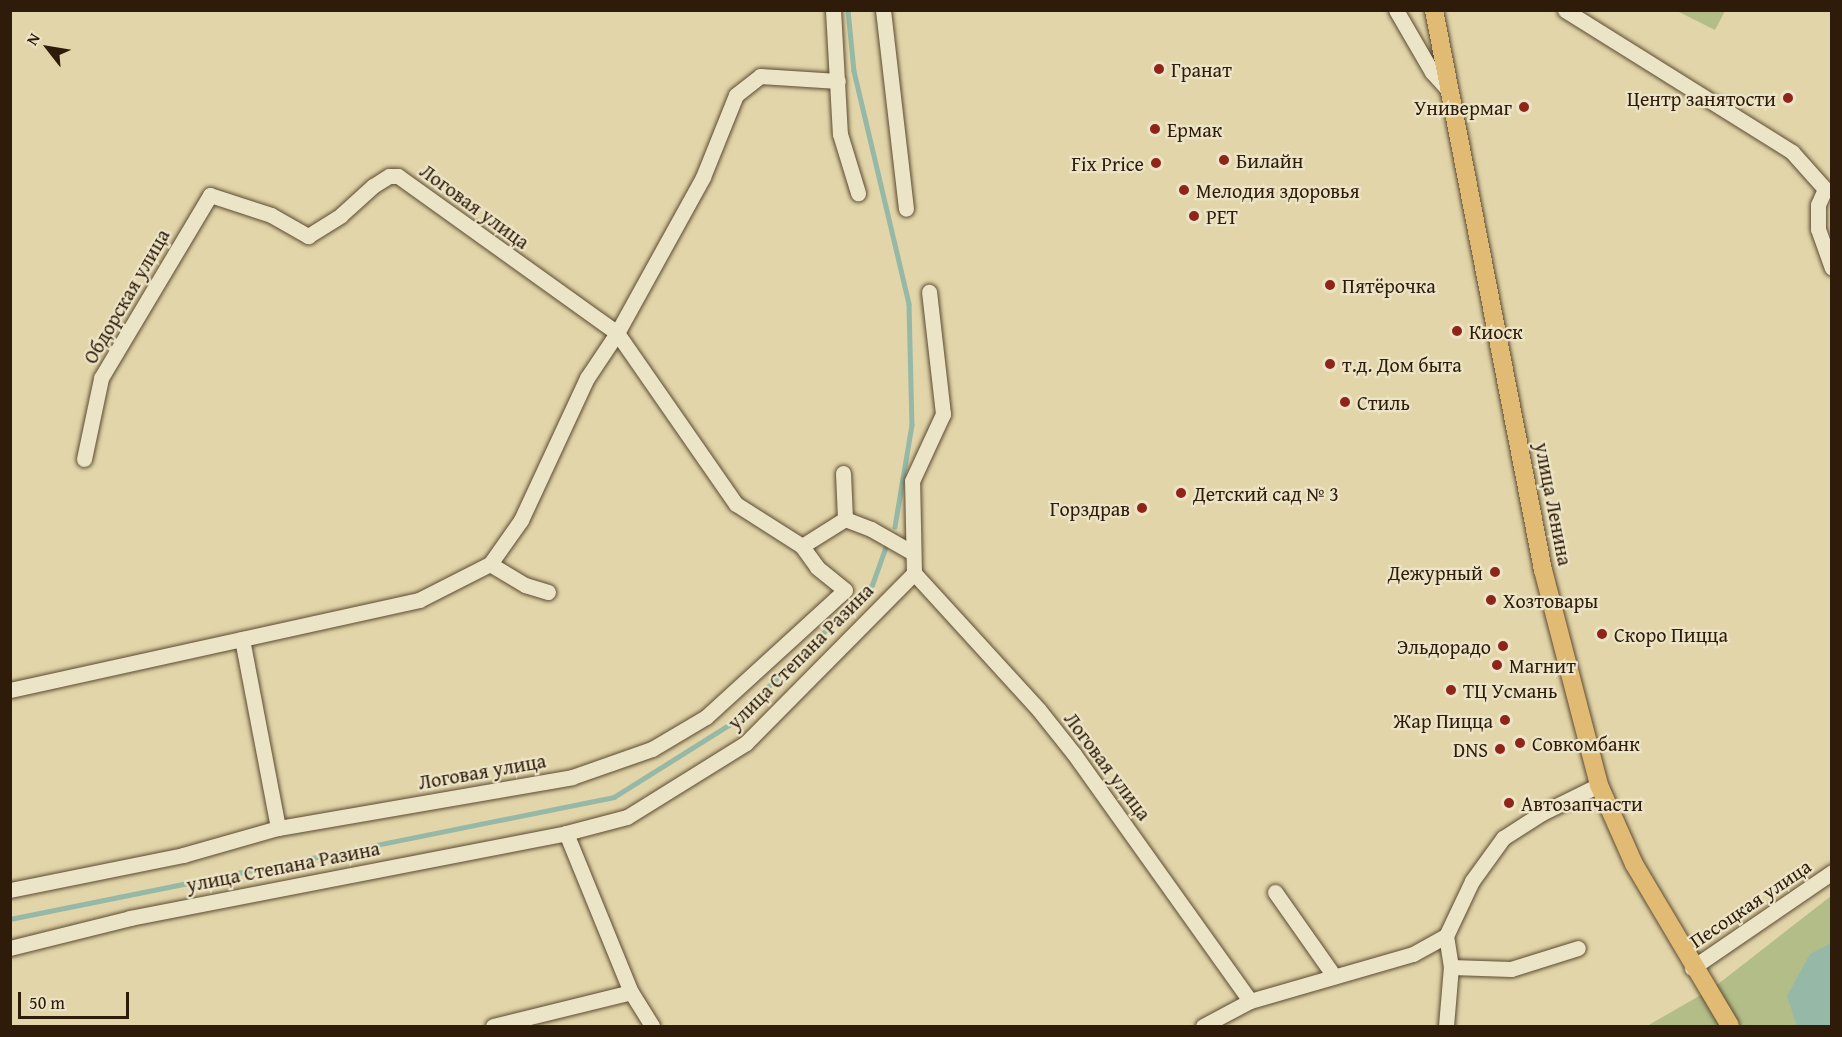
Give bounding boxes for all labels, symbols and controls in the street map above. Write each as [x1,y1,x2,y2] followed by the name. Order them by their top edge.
[18,18,78,78] north arrow
[20,28,46,50] text: N
[1171,57,1232,81] place label: Гранат
[1152,62,1166,76] marker: Гранат
[1627,86,1776,110] place label: Центр занятости
[1781,91,1795,105] marker: Центр занятости
[1414,95,1512,119] place label: Универмаг
[1517,100,1531,114] marker: Универмаг
[1167,117,1222,141] place label: Ермак
[1148,122,1162,136] marker: Ермак
[1236,148,1303,172] place label: Билайн
[1071,151,1144,175] place label: Fix Price
[1217,153,1231,167] marker: Билайн
[1149,156,1163,170] marker: Fix Price
[416,158,534,254] street label: Логовая улица
[1196,178,1360,202] place label: Мелодия здоровья
[1177,183,1191,197] marker: Мелодия здоровья
[1206,204,1238,228] place label: РЕТ
[1187,209,1201,223] marker: РЕТ
[78,224,174,368] street label: Обдорская улица
[1342,273,1436,297] place label: Пятёрочка
[1323,278,1337,292] marker: Пятёрочка
[1469,319,1523,343] place label: Киоск
[1450,324,1464,338] marker: Киоск
[1342,352,1462,376] place label: т.д. Дом быта
[1323,357,1337,371] marker: т.д. Дом быта
[1357,390,1410,414] place label: Стиль
[1338,395,1352,409] marker: Стиль
[1530,440,1578,568] street label: улица Ленина
[1193,481,1339,505] place label: Детский сад № 3
[1174,486,1188,500] marker: Детский сад № 3
[1050,496,1130,520] place label: Горздрав
[1135,501,1149,515] marker: Горздрав
[1388,560,1483,584] place label: Дежурный
[1488,565,1502,579] marker: Дежурный
[722,578,878,734] street label: улица Степана Разина
[1503,588,1598,612] place label: Хозтовары
[1484,593,1498,607] marker: Хозтовары
[1614,622,1728,646] place label: Скоро Пицца
[1595,627,1609,641] marker: Скоро Пицца
[1397,634,1491,658] place label: Эльдорадо
[1496,639,1510,653] marker: Эльдорадо
[1509,653,1576,677] place label: Магнит
[1490,658,1504,672] marker: Магнит
[1463,678,1557,702] place label: ТЦ Усмань
[1444,683,1458,697] marker: ТЦ Усмань
[1059,707,1157,825] street label: Логовая улица
[1393,708,1493,732] place label: Жар Пицца
[1498,713,1512,727] marker: Жар Пицца
[1532,731,1640,755] place label: Совкомбанк
[1513,736,1527,750] marker: Совкомбанк
[1453,737,1488,761] place label: DNS
[1493,742,1507,756] marker: DNS
[416,748,548,794] street label: Логовая улица
[1521,791,1643,815] place label: Автозапчасти
[1502,796,1516,810] marker: Автозапчасти
[184,835,382,897] street label: улица Степана Разина
[1685,854,1815,952] street label: Песоцкая улица
[21,980,132,1018] scale bar
[29,989,65,1016] text: 50 m

